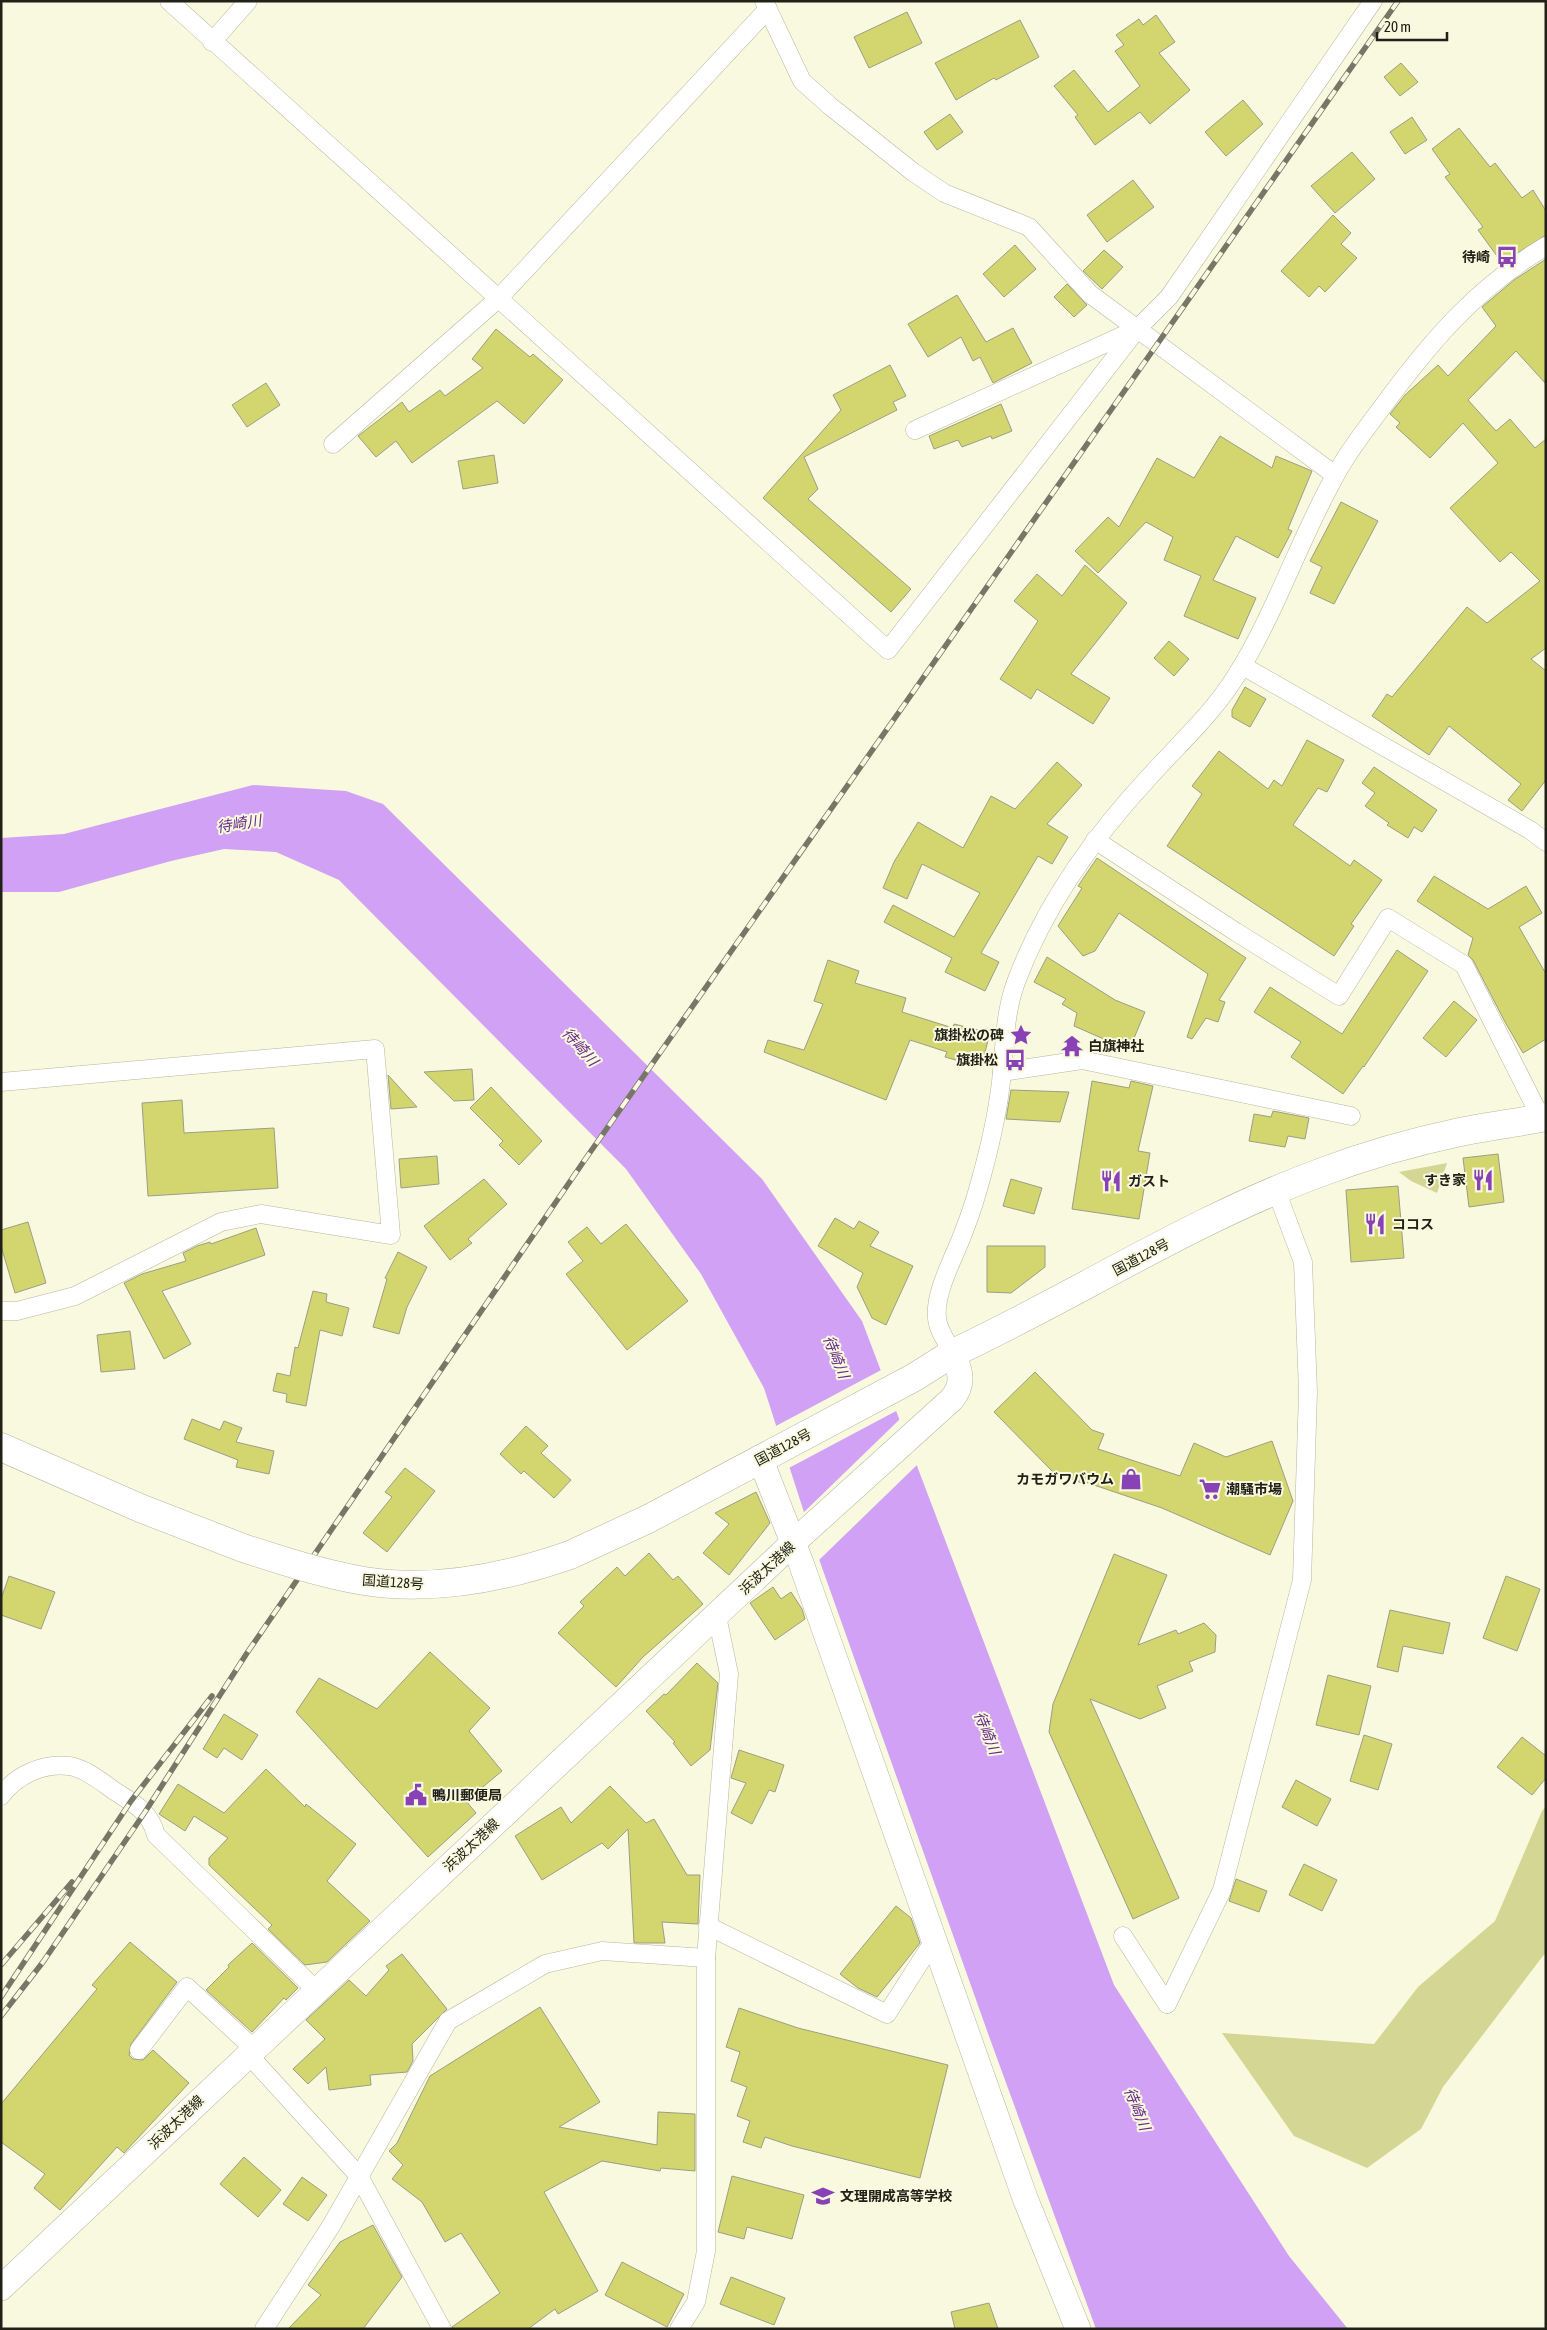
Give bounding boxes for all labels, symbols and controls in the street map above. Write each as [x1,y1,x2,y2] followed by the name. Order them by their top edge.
[1377,10,1447,42] scale bar
[1384,18,1411,35] text: 20 m
[1494,244,1520,270] bus stop icon: 待崎
[1462,249,1490,265] place label: 待崎
[215,811,264,835] water label: 待崎川
[1008,1022,1034,1048] place icon: 旗掛松の碑
[559,1024,603,1071] water label: 待崎川
[934,1027,1004,1043] place label: 旗掛松の碑
[1059,1033,1085,1059] temple icon: 白旗神社
[1088,1038,1144,1054] place label: 白旗神社
[1002,1047,1028,1073] bus stop icon: 旗掛松
[956,1052,998,1068] place label: 旗掛松
[1470,1167,1496,1193] restaurant icon: すき家
[1098,1168,1124,1194] restaurant icon: ガスト
[1424,1172,1466,1188] place label: すき家
[1128,1173,1170,1189] place label: ガスト
[1362,1211,1388,1237] restaurant icon: ココス
[1392,1216,1434,1232] place label: ココス
[1110,1235,1172,1279] street label: 国道128号
[820,1333,854,1383] water label: 待崎川
[752,1425,814,1469] street label: 国道128号
[1118,1466,1144,1492] shop icon: カモガワバウム
[1016,1471,1114,1487] place label: カモガワバウム
[1197,1476,1223,1502] supermarket icon: 潮騒市場
[1226,1481,1282,1497] place label: 潮騒市場
[736,1538,798,1598] street label: 浜波太港線
[362,1572,424,1592] street label: 国道128号
[971,1709,1005,1759] water label: 待崎川
[403,1782,429,1808] public building icon: 鴨川郵便局
[432,1787,502,1803] place label: 鴨川郵便局
[440,1815,502,1875] street label: 浜波太港線
[1121,2085,1155,2135] water label: 待崎川
[145,2092,207,2152] street label: 浜波太港線
[810,2183,836,2209] school or university icon: 文理開成高等学校
[840,2188,952,2204] place label: 文理開成高等学校

